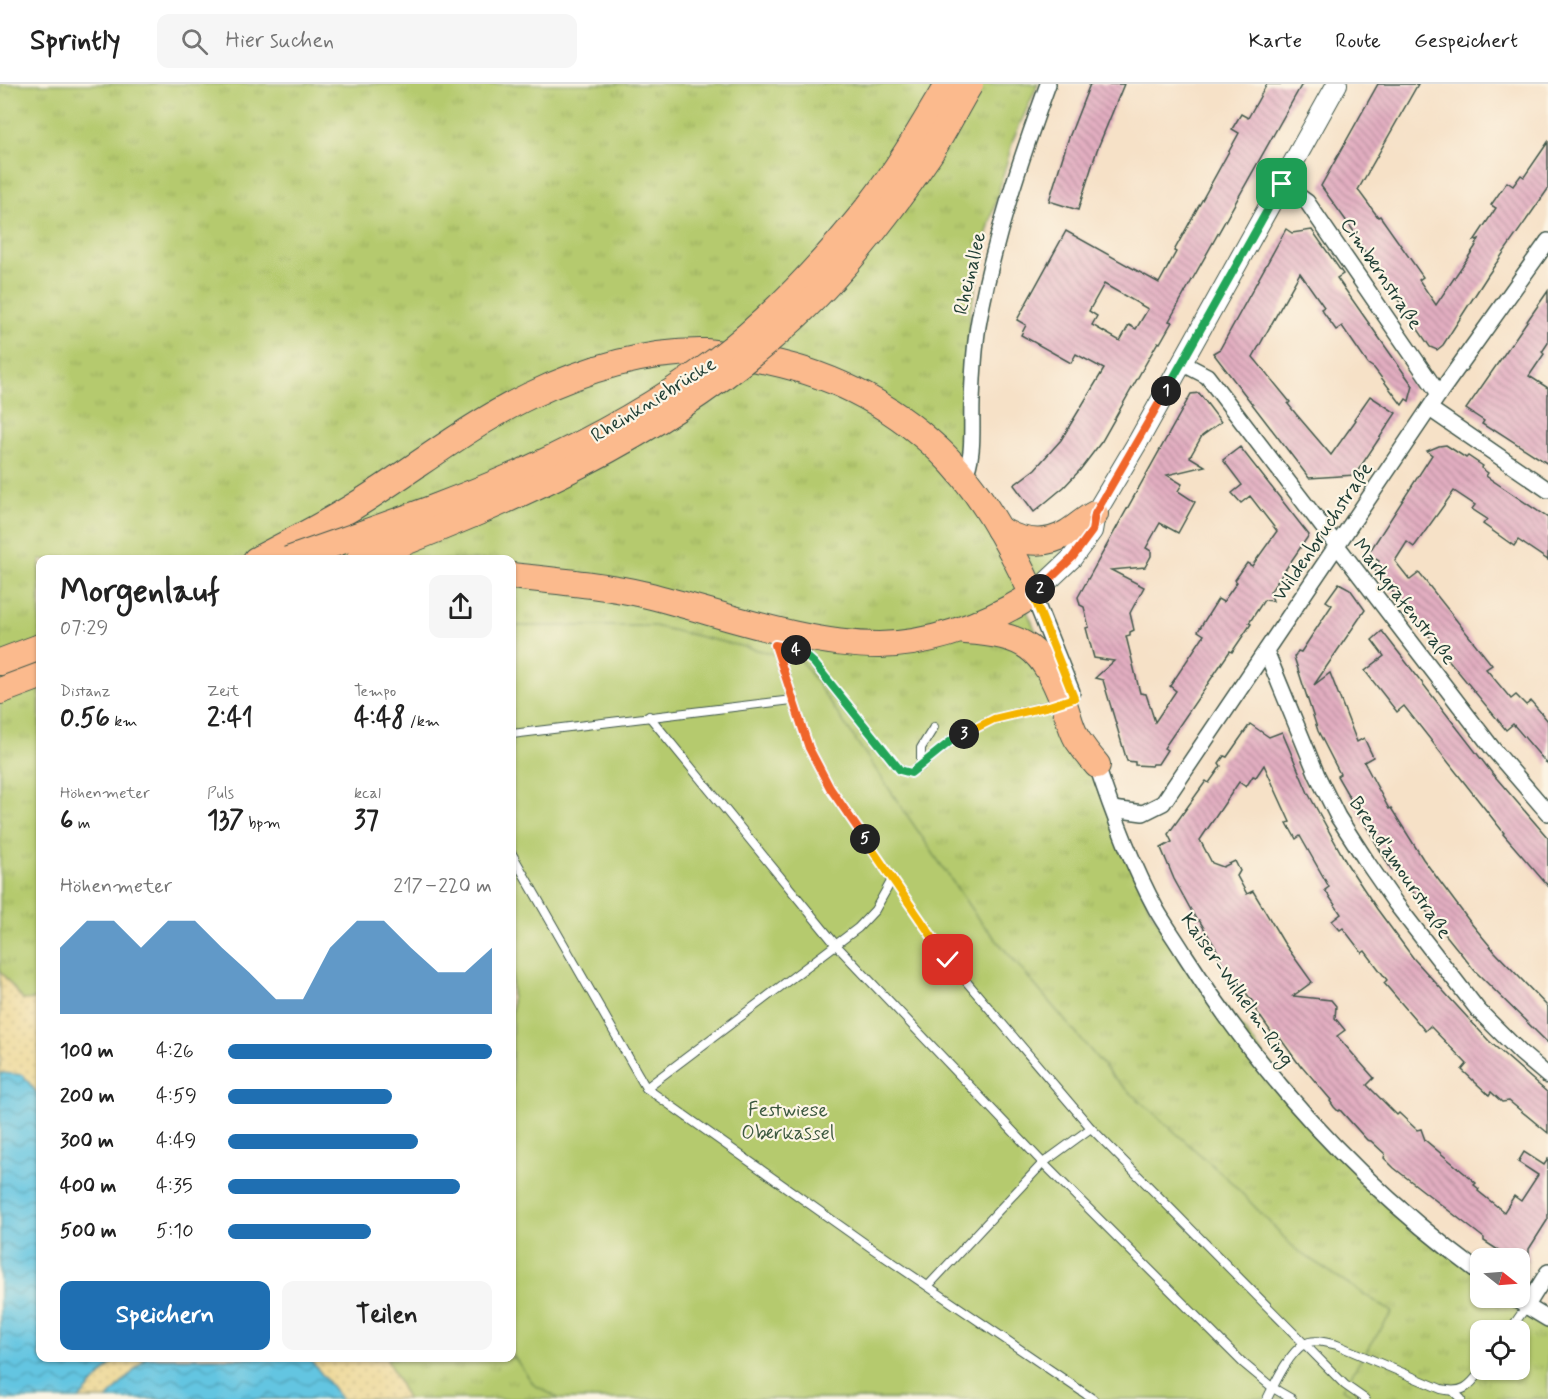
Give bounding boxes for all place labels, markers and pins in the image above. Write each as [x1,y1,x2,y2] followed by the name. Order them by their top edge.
[1256,158,1307,209] pin
[1151,376,1181,406] pin: 1
[1025,574,1055,604] pin: 2
[781,635,811,665] pin: 4
[949,719,979,749] pin: 3
[850,824,880,854] pin: 5
[922,934,973,985] pin

